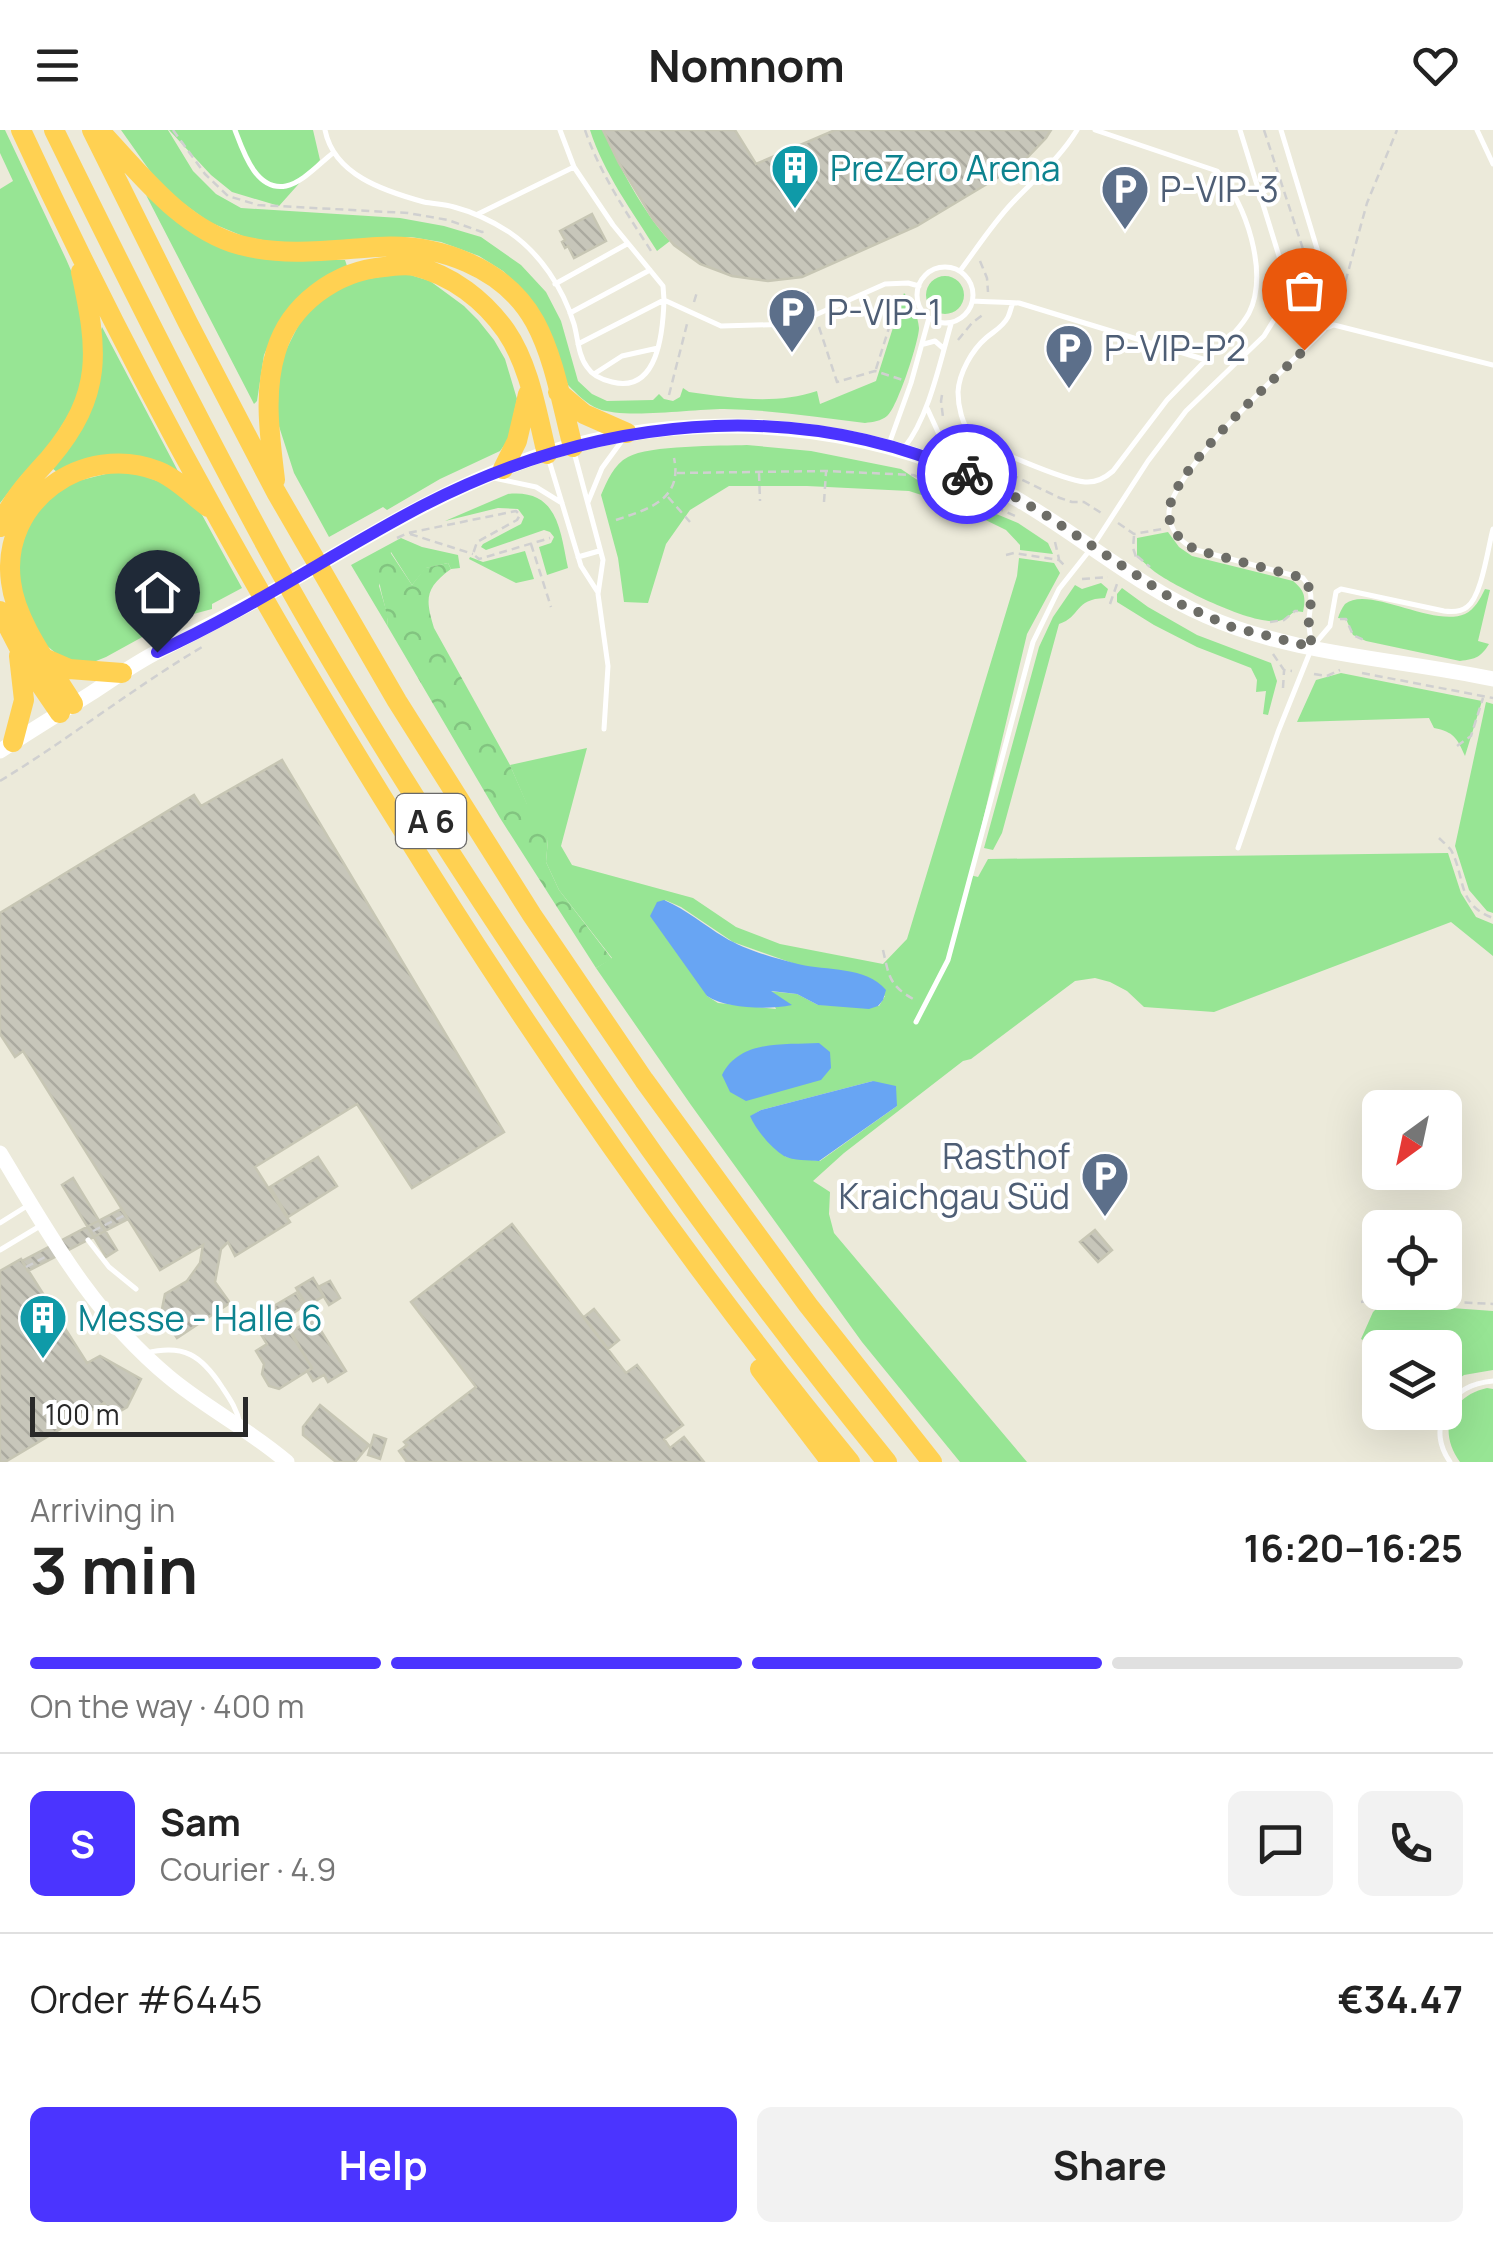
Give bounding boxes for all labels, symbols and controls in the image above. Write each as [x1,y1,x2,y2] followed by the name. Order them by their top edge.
[648,34,845,96] text: Nomnom
[30,38,85,93] icon: menu
[1408,38,1463,93] icon: heart
[769,142,821,210] building icon: PreZero Arena
[830,144,1060,192] place label: PreZero Arena
[1099,163,1151,231] parking icon: P-VIP-3
[1160,165,1279,213] place label: P-VIP-3
[1262,248,1347,351] pin
[1277,263,1332,318] icon: bag
[766,286,818,354] parking icon: P-VIP-1
[827,288,942,336] place label: P-VIP-1
[1043,322,1095,390] parking icon: P-VIP-P2
[1104,324,1246,372] place label: P-VIP-P2
[917,424,1017,524] courier
[940,447,995,502] icon: bike
[115,550,200,653] pin
[130,565,185,620] icon: home
[396,794,466,848] road number: A 6
[1362,1090,1462,1190] north arrow
[1362,1090,1462,1430] map controls
[838,1132,1071,1220] place label: Rasthof Kraichgau Süd
[1079,1150,1131,1218] parking icon: Rasthof Kraichgau Süd
[1362,1210,1462,1310] button: locate
[17,1292,69,1360] building icon: Messe - Halle 6
[78,1294,323,1342] place label: Messe - Halle 6
[1362,1330,1462,1430] button: layers
[30,1392,248,1436] scale bar
[45,1395,119,1433] text: 100 m
[30,1488,175,1532] text: Arriving in
[1244,1521,1463,1573] text: 16:20–16:25
[30,1525,198,1614] text: 3 min
[30,1684,304,1728] text: On the way · 400 m
[1228,1791,1333,1896] button: chat
[1358,1791,1463,1896] button: phone
[160,1795,241,1847] text: Sam
[70,1817,95,1869] text: S
[160,1847,336,1891] text: Courier · 4.9
[30,1972,263,2024] text: Order #6445
[1338,1972,1463,2024] text: €34.47
[30,2107,737,2222] button: Help
[757,2107,1463,2222] button: Share

